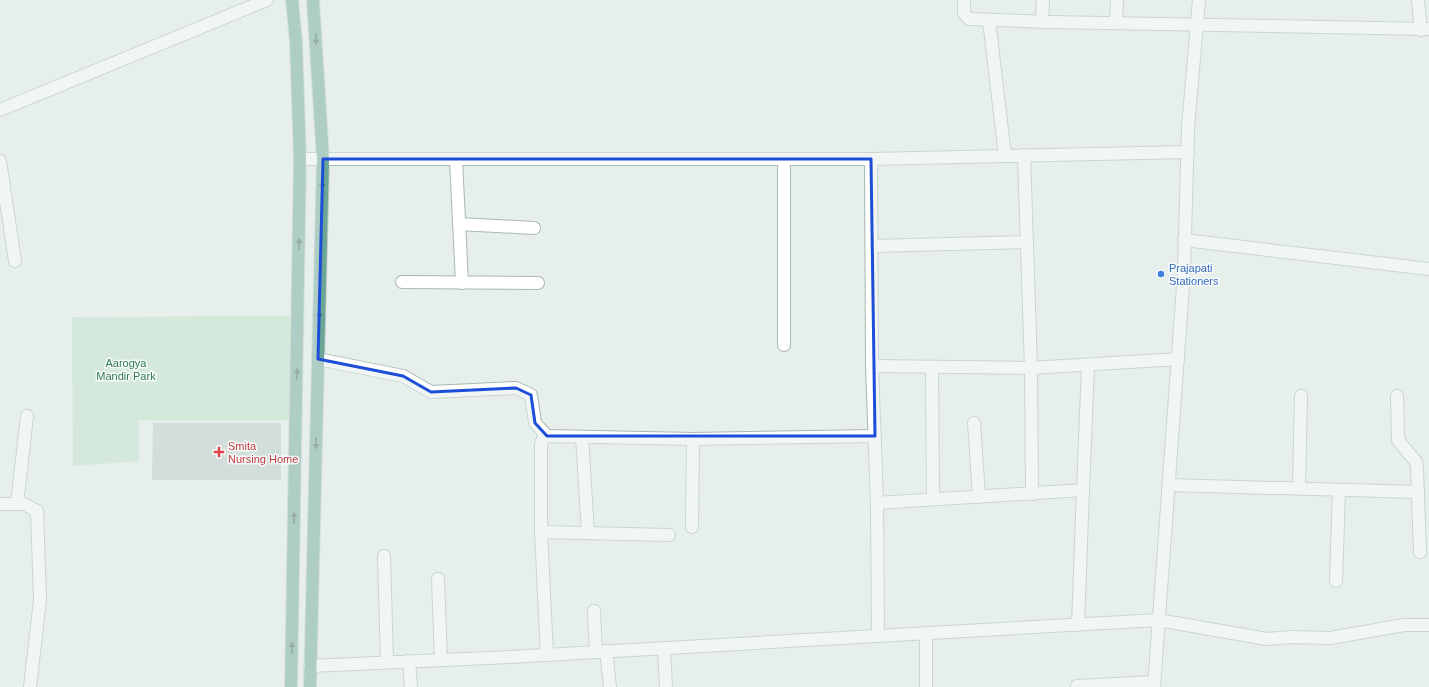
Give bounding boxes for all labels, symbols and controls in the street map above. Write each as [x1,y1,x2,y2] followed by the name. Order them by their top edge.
[312,33,319,45] one-way arrow
[319,177,325,190] one-way arrow
[296,237,302,250] one-way arrow
[1169,262,1219,287] place label: Prajapati Stationers
[1156,269,1166,279] marker: Prajapati Stationers
[316,307,322,320] one-way arrow
[96,357,156,382] park label: Aarogya Mandir Park
[293,368,300,380] one-way arrow
[313,437,319,450] one-way arrow
[228,440,298,465] place label: Smita Nursing Home
[213,446,225,458] marker: Smita Nursing Home
[291,511,297,524] one-way arrow
[289,641,295,654] one-way arrow

